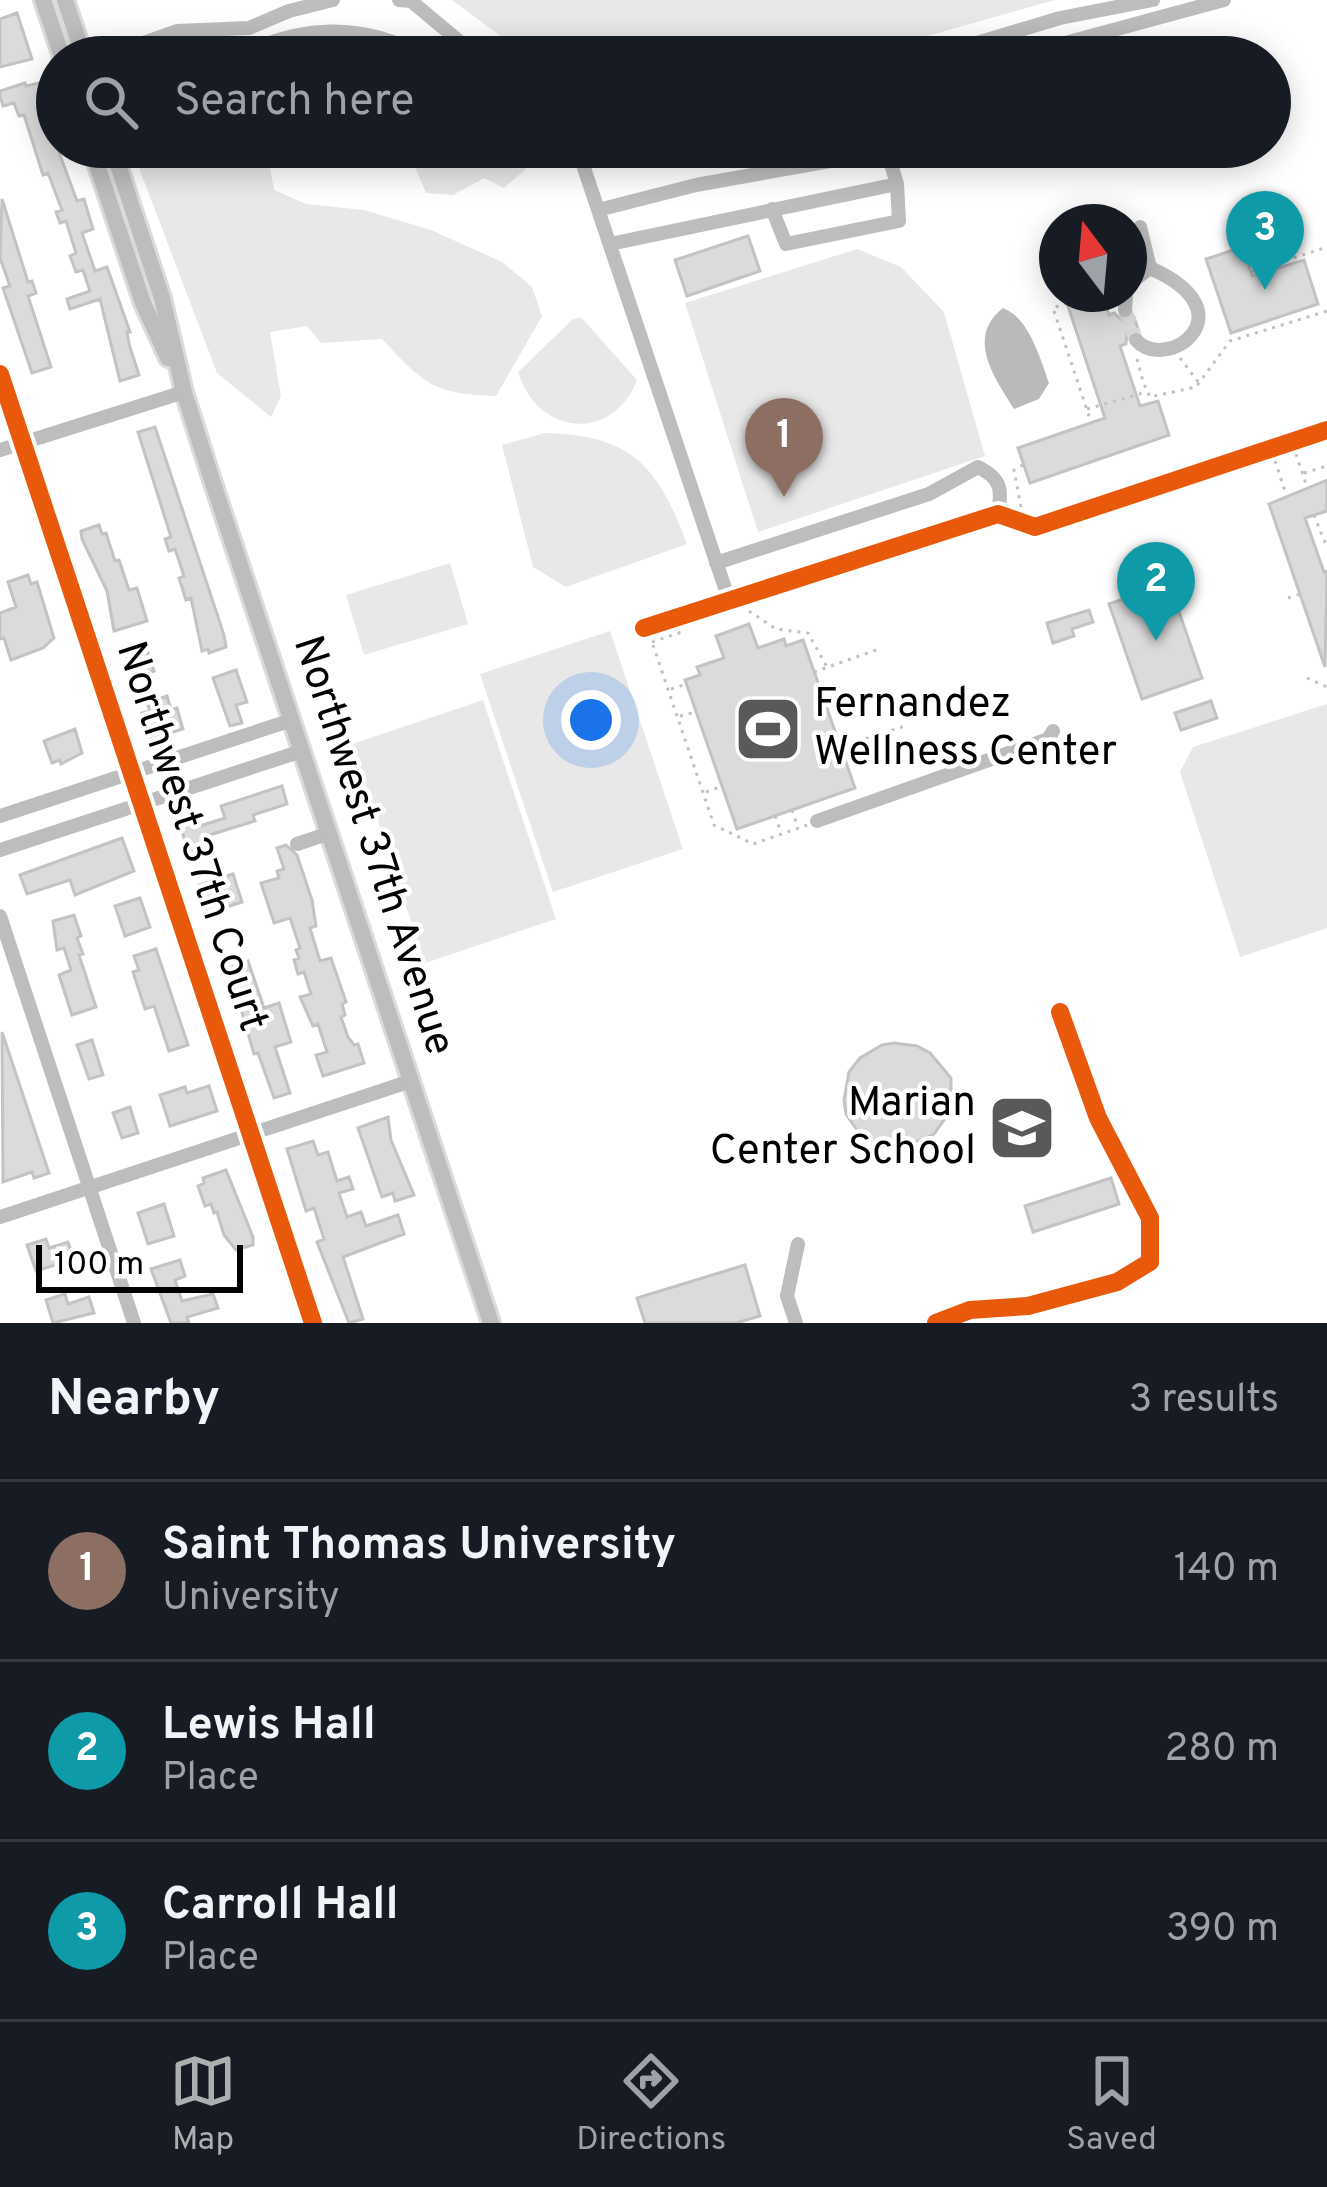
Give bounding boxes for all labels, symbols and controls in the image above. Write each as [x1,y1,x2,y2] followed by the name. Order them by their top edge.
[36,36,1291,168] search box
[78,69,144,135] icon: search
[174,74,414,131] text: Search here
[1226,191,1304,290] pin: 3
[1039,204,1147,312] north arrow
[745,398,823,497] pin: 1
[1117,542,1195,641] pin: 2
[279,630,465,1062] street label: Northwest 37th Avenue
[102,635,278,1039] street label: Northwest 37th Court
[814,679,1117,780] place label: Fernandez Wellness Center
[561,690,621,750] your location
[733,694,803,764] sports icon: Fernandez Wellness Center
[710,1078,976,1179] place label: Marian Center School
[987,1093,1057,1163] school or university icon: Marian Center School
[36,1239,243,1292] scale bar
[54,1245,144,1287] text: 100 m
[48,1369,220,1434] text: Nearby
[1129,1377,1279,1426] text: 3 results
[162,1518,676,1575] text: Saint Thomas University
[79,1546,95,1595] text: 1
[1174,1546,1279,1595] text: 140 m
[162,1575,340,1624] text: University
[162,1698,376,1755] text: Lewis Hall
[75,1726,99,1775] text: 2
[1164,1726,1279,1775] text: 280 m
[162,1755,259,1804] text: Place
[162,1878,399,1935] text: Carroll Hall
[75,1906,99,1955] text: 3
[1166,1906,1279,1955] text: 390 m
[162,1935,259,1984] text: Place
[170,2048,236,2162] tab: Map
[576,2048,726,2162] tab: Directions
[1066,2048,1157,2162] tab: Saved

